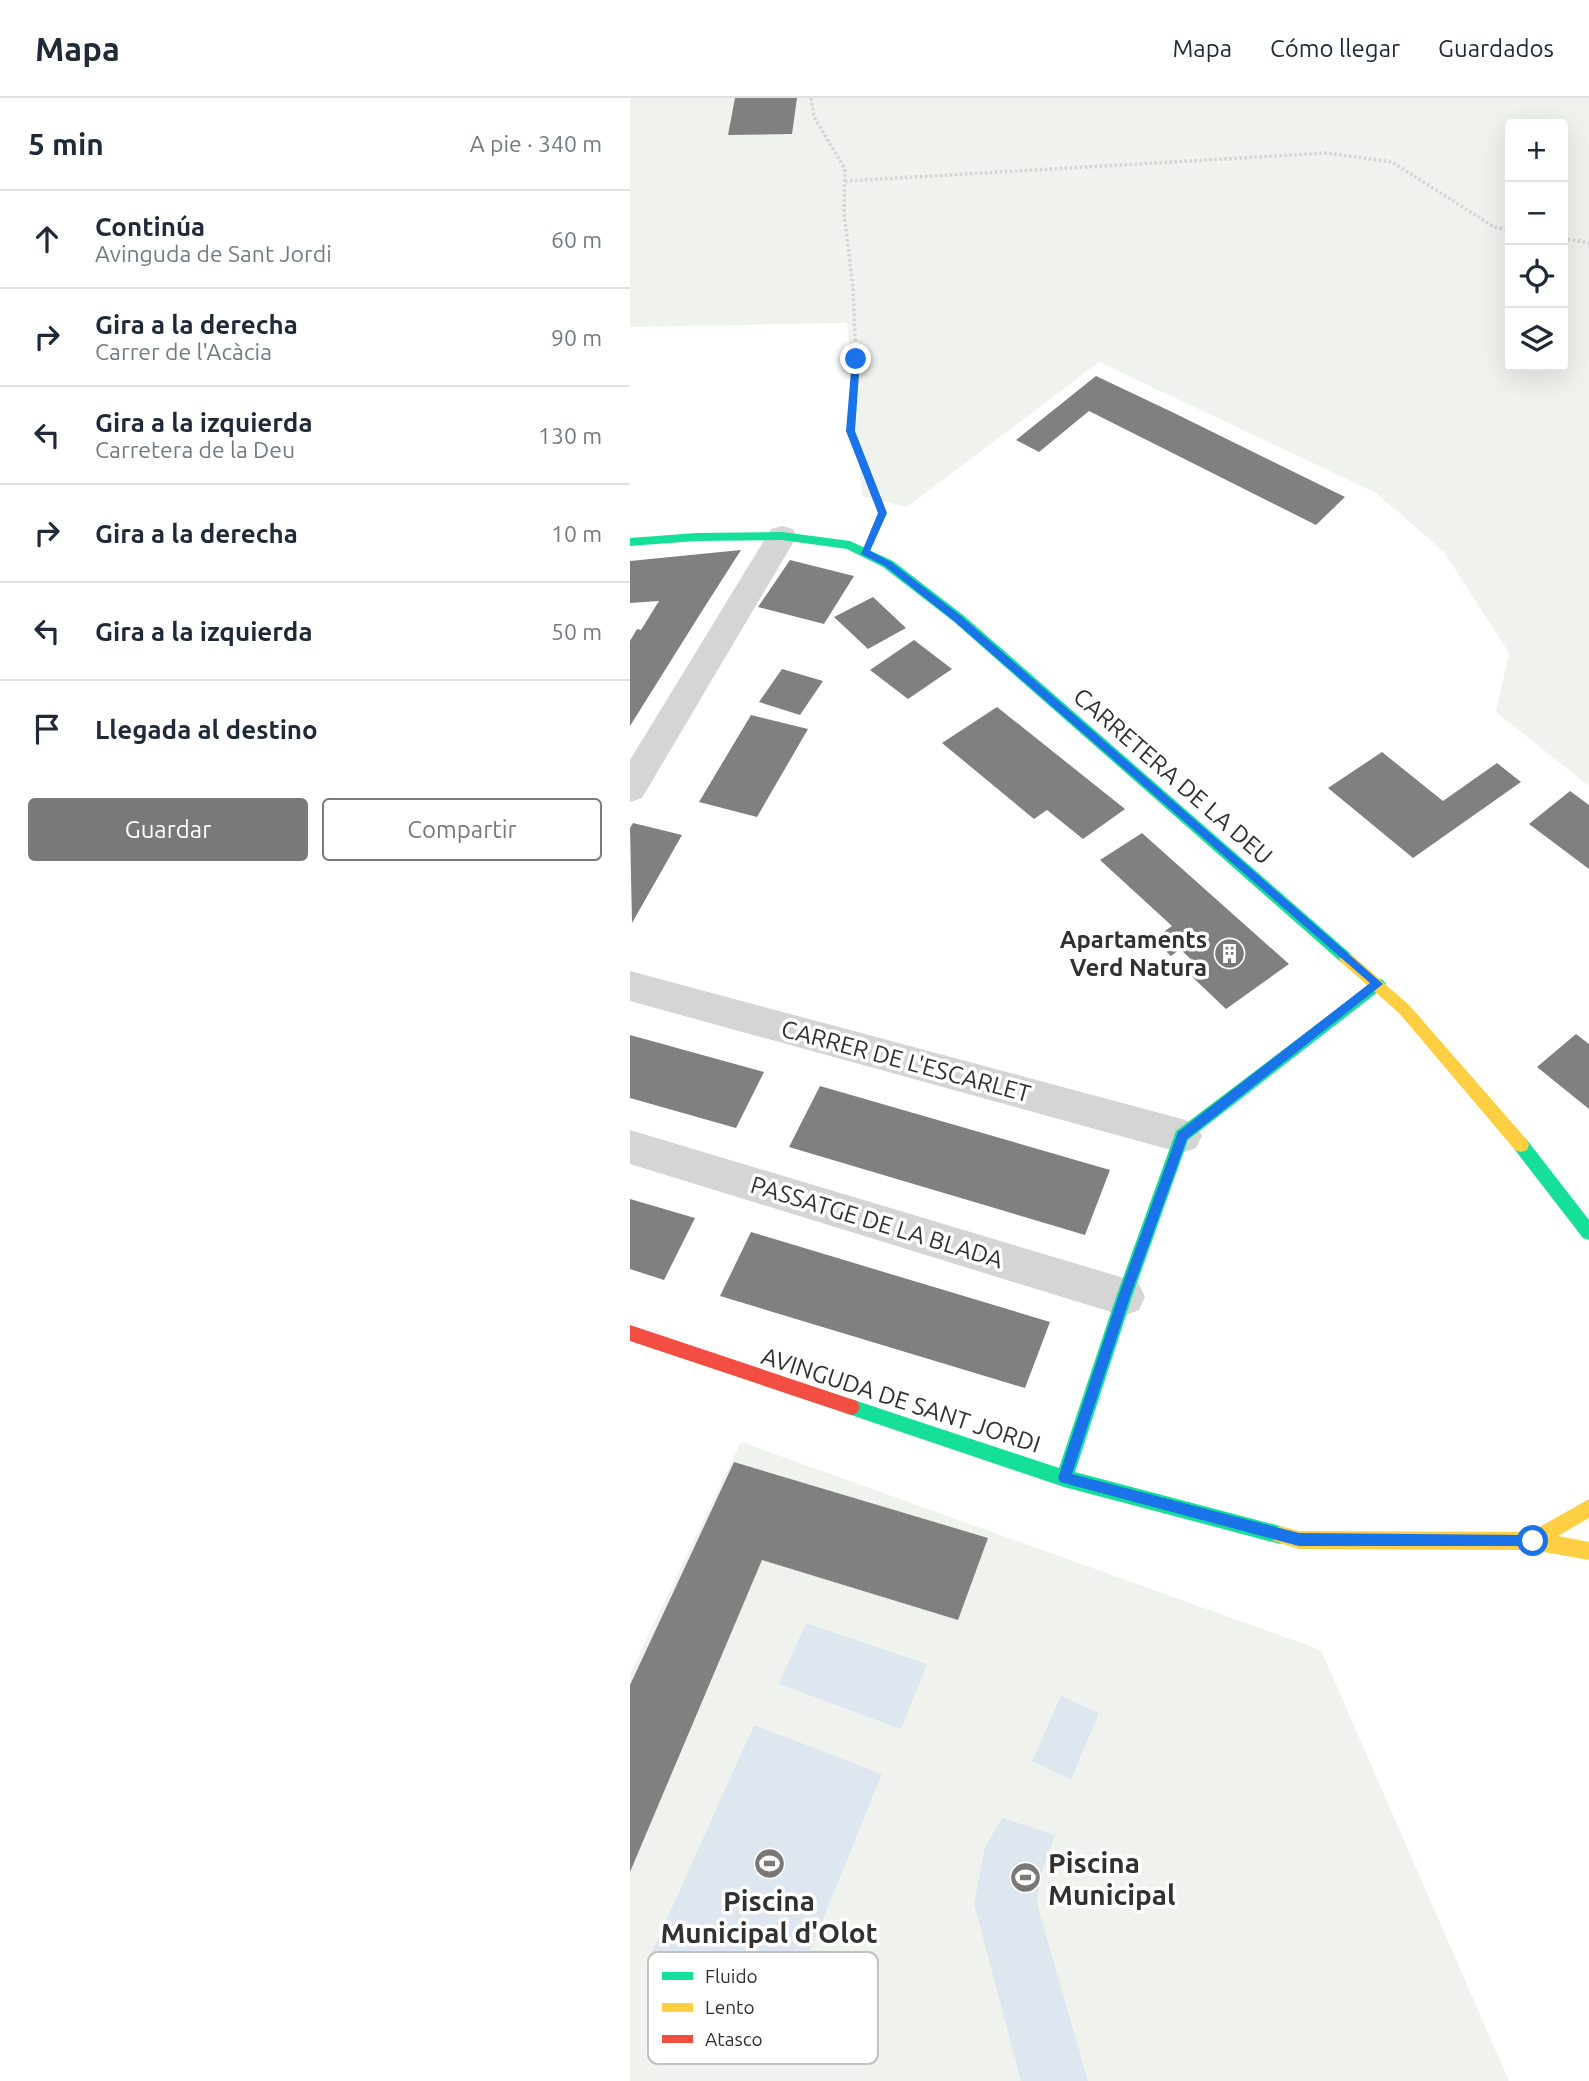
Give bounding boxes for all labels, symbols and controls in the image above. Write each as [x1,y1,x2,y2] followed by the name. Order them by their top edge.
[35,30,120,67] text: Mapa
[1172,35,1232,62] text: Mapa
[1270,35,1400,62] text: Cómo llegar
[1438,35,1554,62] text: Guardados
[1505,119,1568,371] map controls
[1505,119,1568,182] button: +
[28,127,104,161] text: 5 min
[470,131,602,156] text: A pie · 340 m
[1505,182,1568,245] button: −
[95,212,205,241] text: Continúa
[28,220,66,258] icon: ahead
[551,227,602,252] text: 60 m
[95,241,332,266] text: Avinguda de Sant Jordi
[1505,245,1568,308] button: locate
[1505,308,1568,371] button: layers
[95,310,298,339] text: Gira a la derecha
[28,318,66,356] icon: right
[551,325,602,350] text: 90 m
[95,339,272,364] text: Carrer de l'Acàcia
[840,343,871,374] route end
[95,408,313,437] text: Gira a la izquierda
[28,416,66,454] icon: left
[538,423,602,448] text: 130 m
[95,437,295,462] text: Carretera de la Deu
[28,514,66,552] icon: right
[95,519,298,548] text: Gira a la derecha
[551,521,602,546] text: 10 m
[28,612,66,650] icon: left
[95,617,313,646] text: Gira a la izquierda
[551,619,602,644] text: 50 m
[1068,682,1278,870] street label: CARRETERA DE LA DEU
[28,710,66,748] icon: arrive
[95,715,318,744] text: Llegada al destino
[28,798,308,861] button: Guardar
[322,798,602,861] button: Compartir
[1060,926,1207,981] place label: Apartaments Verd Natura
[1213,936,1247,970] building icon: Apartaments Verd Natura
[778,1015,1034,1107] street label: CARRER DE L'ESCARLET
[748,1171,1007,1273] street label: PASSATGE DE LA BLADA
[758,1342,1044,1458] street label: AVINGUDA DE SANT JORDI
[1517,1525,1548,1556] route start
[752,1846,786,1880] sports icon: Piscina Municipal d'Olot
[1048,1847,1175,1910] place label: Piscina Municipal
[1008,1861,1042,1895] sports icon: Piscina Municipal
[660,1885,878,1948] place label: Piscina Municipal d'Olot
[648,1952,878,2064] legend
[705,1965,758,1987] text: Fluido
[705,1996,755,2018] text: Lento
[705,2028,763,2050] text: Atasco

